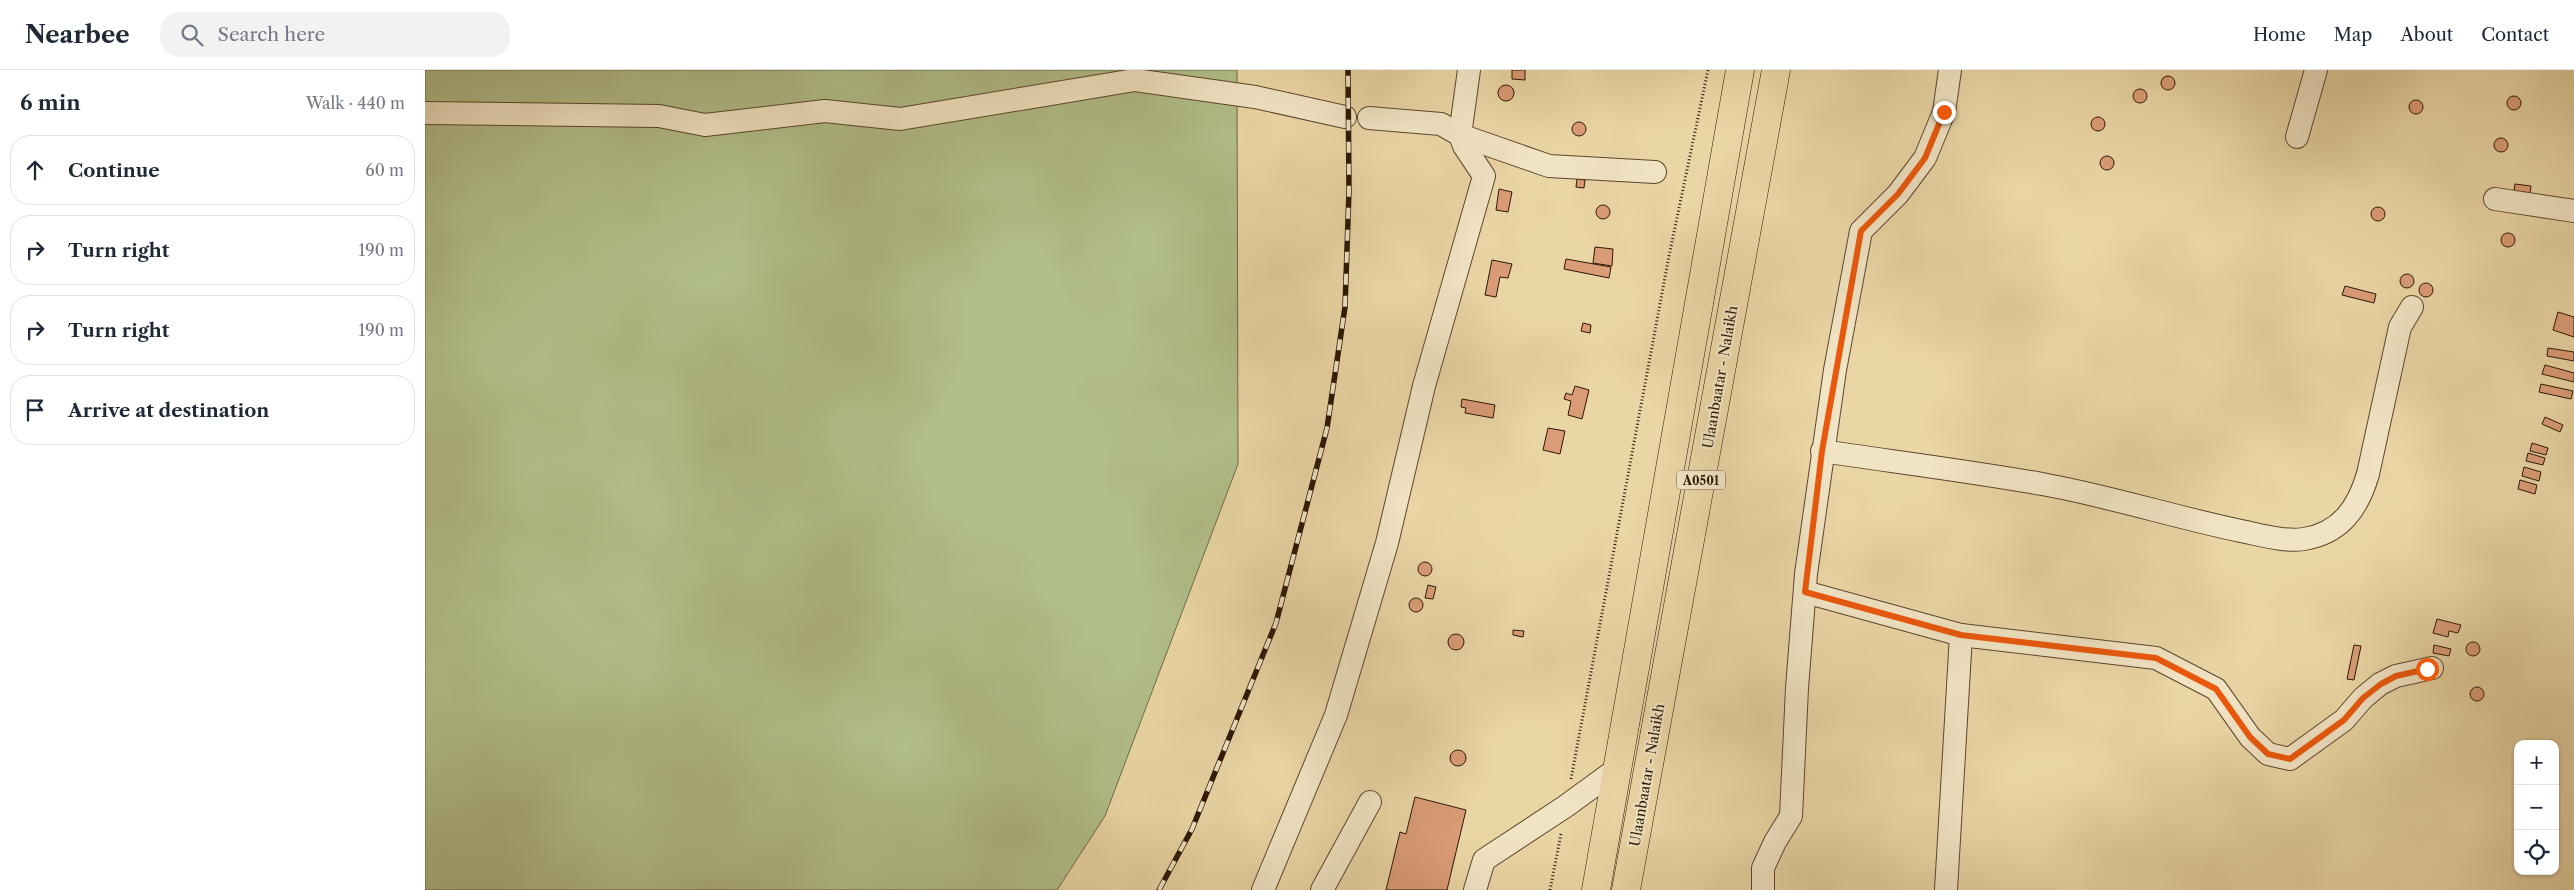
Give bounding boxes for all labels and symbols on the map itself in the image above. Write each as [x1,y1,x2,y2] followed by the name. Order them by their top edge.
[1933,101,1956,124] route end
[1699,304,1741,450] street label: Ulaanbaatar - Nalaikh
[1677,470,1725,490] road number: A0501
[2416,658,2439,681] route start
[1626,702,1668,848] street label: Ulaanbaatar - Nalaikh

